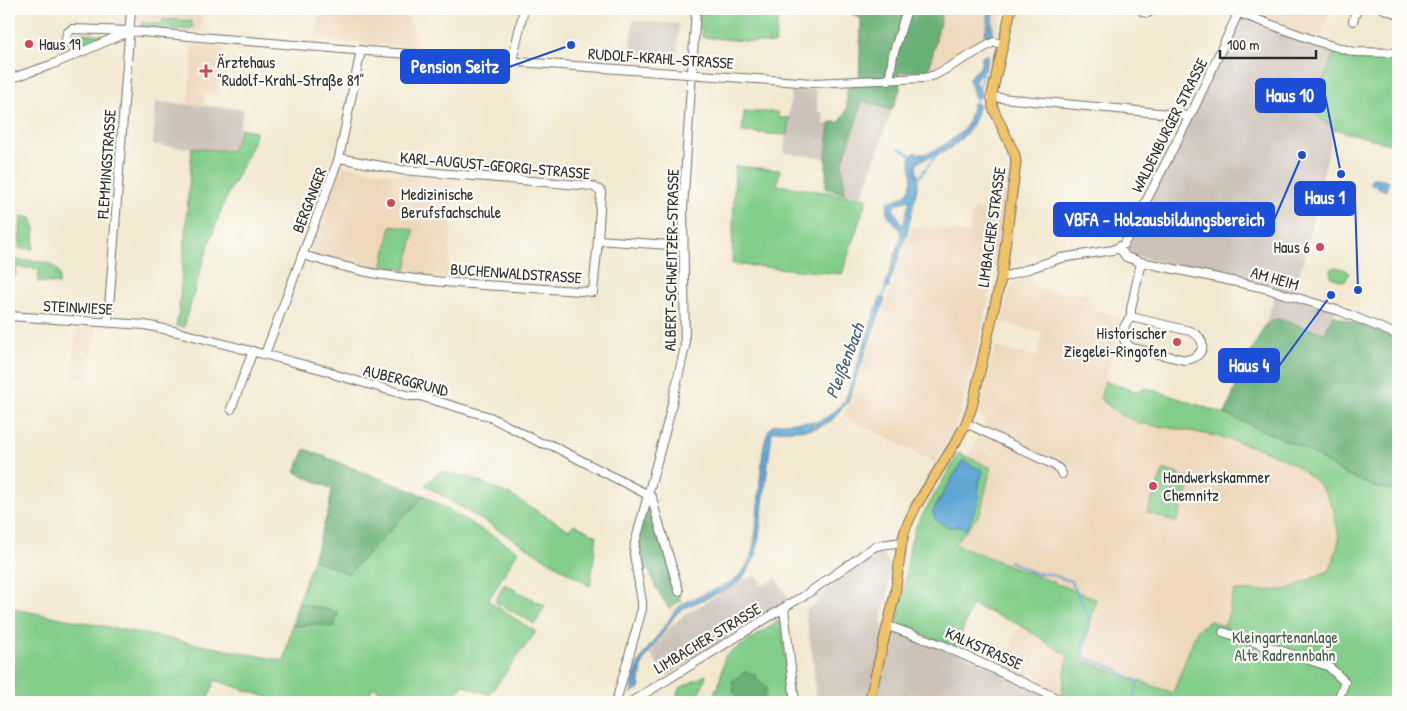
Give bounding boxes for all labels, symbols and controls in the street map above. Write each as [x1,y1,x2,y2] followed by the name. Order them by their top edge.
[1220,28,1316,60] scale bar
[39,33,81,55] place label: Haus 19
[1227,34,1260,55] text: 100 m
[23,38,35,50] marker: Haus 19
[587,42,735,74] street label: RUDOLF-KRAHL-STRASSE
[401,50,509,83] callout: Pension Seitz
[217,51,364,91] place label: Ärztehaus "Rudolf-Krahl-Straße 81"
[411,54,499,79] text: Pension Seitz
[1126,54,1212,196] street label: WALDENBURGER STRASSE
[199,64,213,78] marker: Ärztehaus "Rudolf-Krahl-Straße 81"
[1256,79,1325,112] callout: Haus 10
[1266,83,1314,108] text: Haus 10
[91,109,121,220] street label: FLEMMINGSTRASSE
[399,146,591,184] street label: KARL-AUGUST-GEORGI-STRASSE
[286,164,332,236] street label: BERGANGER
[972,166,1010,288] street label: LIMBACHER STRASSE
[658,169,684,351] street label: ALBERT-SCHWEITZER-STRASSE
[1295,182,1355,215] callout: Haus 1
[401,183,502,223] place label: Medizinische Berufsfachschule
[1305,185,1346,210] text: Haus 1
[385,197,397,209] marker: Medizinische Berufsfachschule
[1054,203,1274,236] callout: VBFA - Holzausbildungsbereich
[1064,207,1265,233] text: VBFA - Holzausbildungsbereich
[1274,236,1310,258] place label: Haus 6
[1314,241,1326,253] marker: Haus 6
[450,257,582,289] street label: BUCHENWALDSTRASSE
[1248,261,1302,295] street label: AM HEIM
[43,294,113,320] street label: STEINWIESE
[819,318,871,402] water label: Pleißenbach
[1064,322,1167,362] place label: Historischer Ziegelei-Ringofen
[1171,336,1183,348] marker: Historischer Ziegelei-Ringofen
[1219,349,1279,382] callout: Haus 4
[1229,353,1269,378] text: Haus 4
[361,359,451,401] street label: AUBERGGRUND
[1163,466,1270,506] place label: Handwerkskammer Chemnitz
[1147,480,1159,492] marker: Handwerkskammer Chemnitz
[649,597,765,679] street label: LIMBACHER STRASSE
[942,621,1026,675] street label: KALKSTRASSE
[1232,626,1339,666] park label: Kleingartenanlage Alte Radrennbahn

